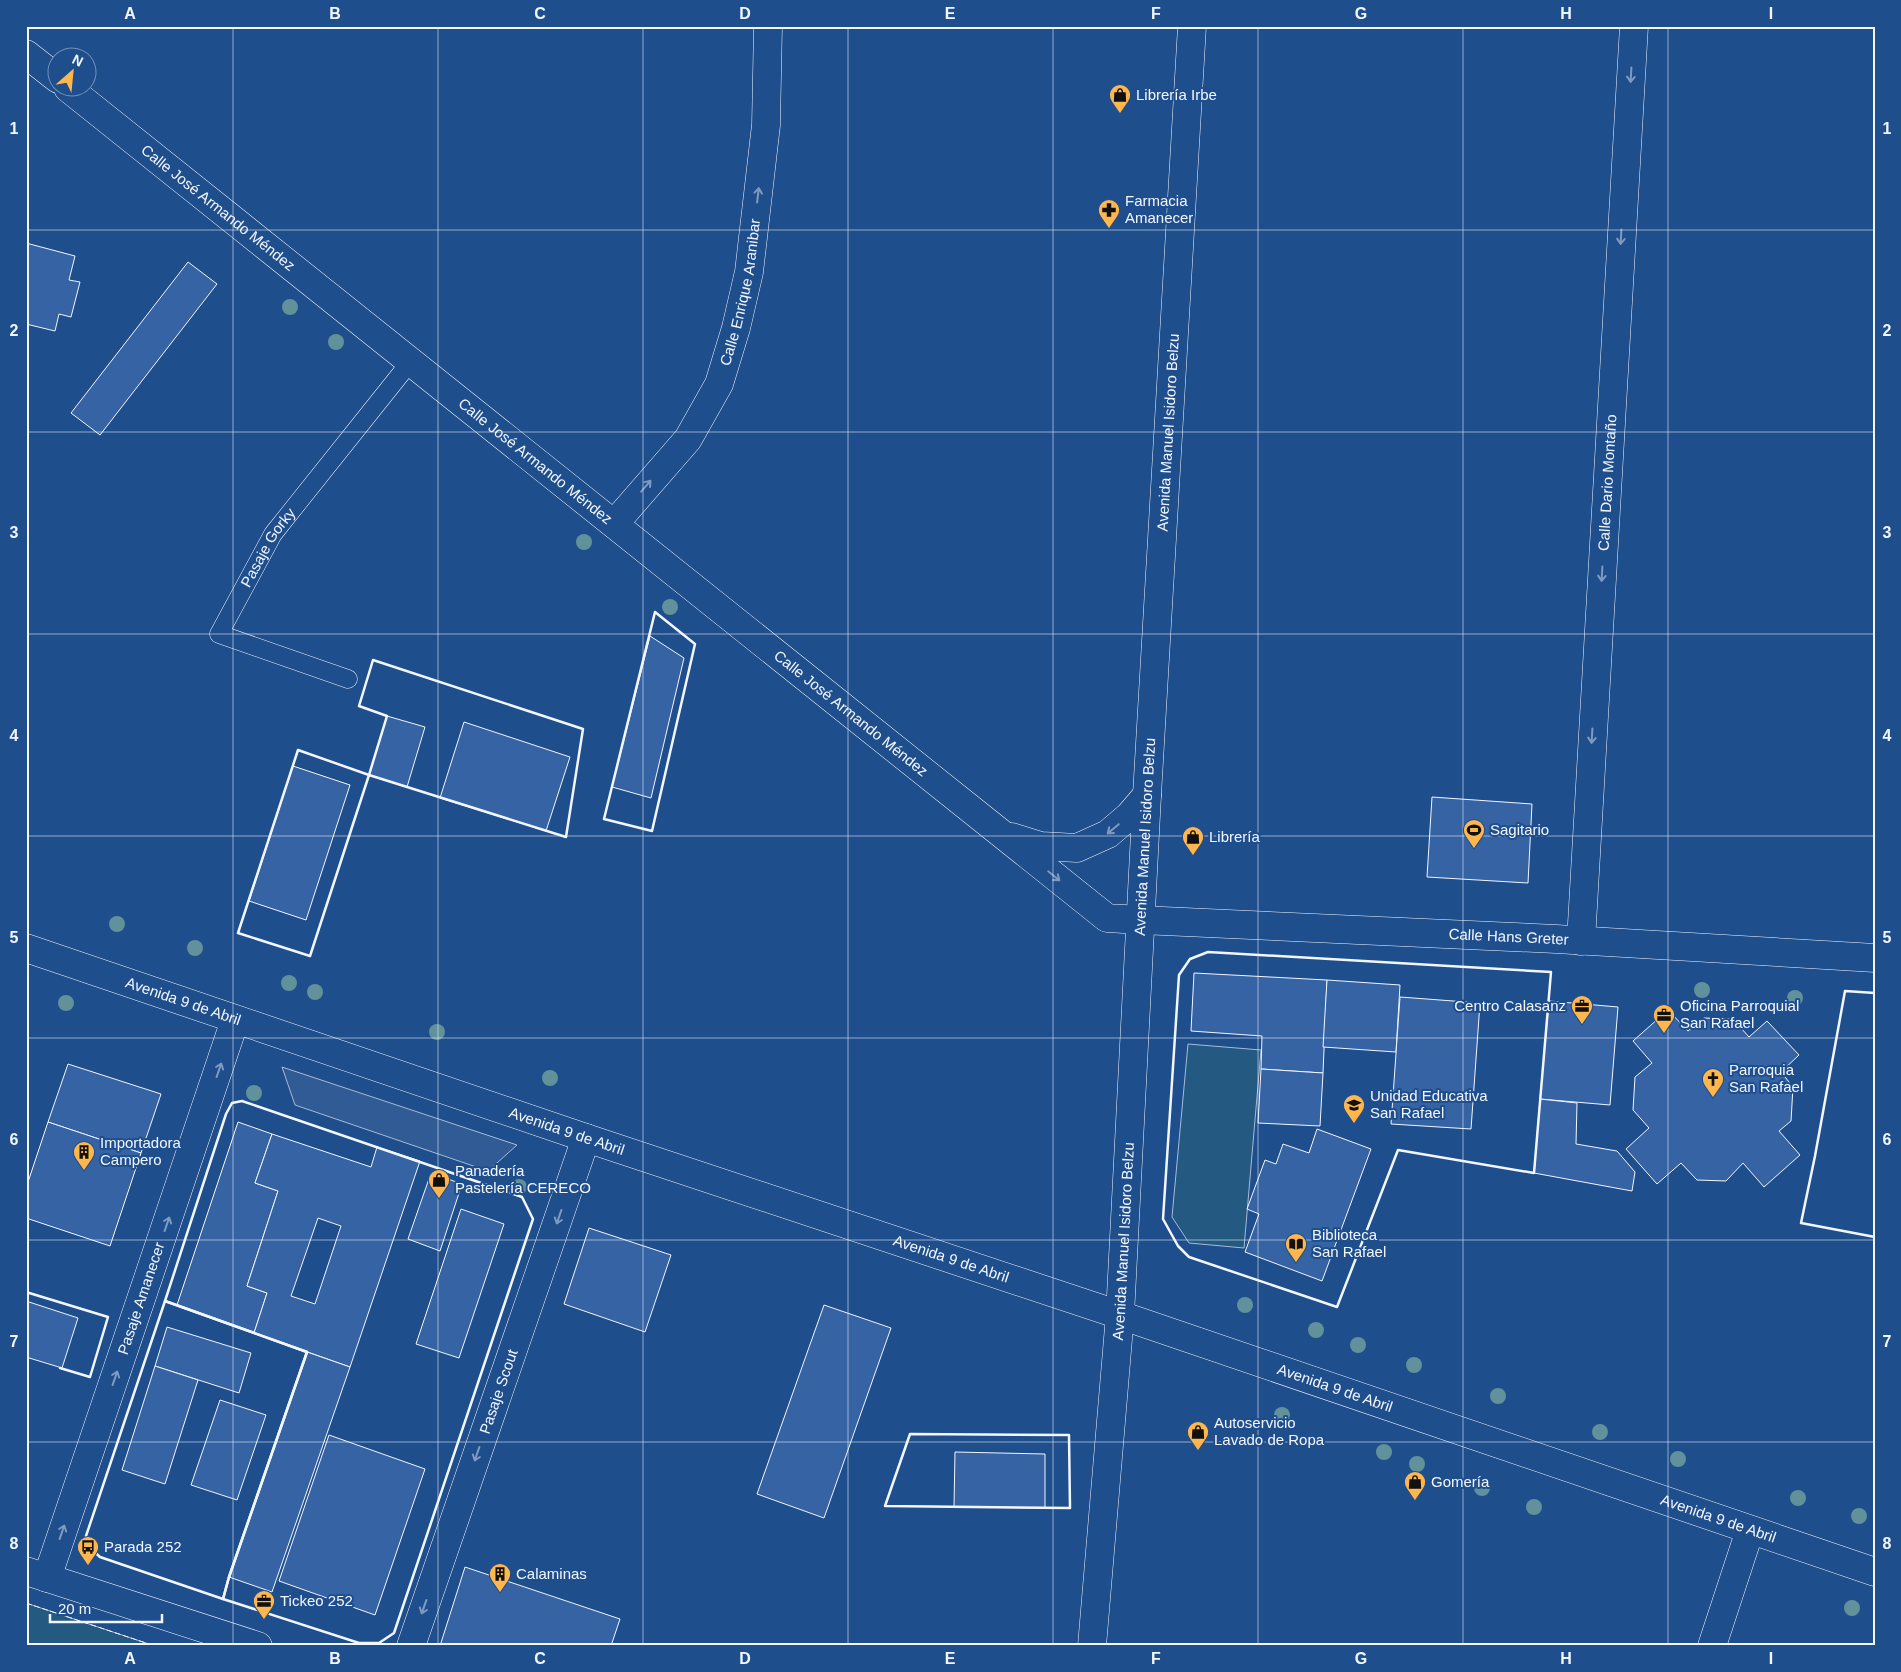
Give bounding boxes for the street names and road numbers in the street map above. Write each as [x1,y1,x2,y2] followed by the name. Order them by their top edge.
[138,141,299,274] street label: Calle José Armando Méndez
[716,218,763,368] street label: Calle Enrique Aranibar
[1153,333,1182,532] street label: Avenida Manuel Isidoro Belzu
[455,394,616,527] street label: Calle José Armando Méndez
[1595,414,1619,552] street label: Calle Dario Montaño
[237,504,299,590] street label: Pasaje Gorky
[771,646,931,780] street label: Calle José Armando Méndez
[1131,737,1158,936] street label: Avenida Manuel Isidoro Belzu
[1448,925,1569,948] street label: Calle Hans Greter
[123,973,243,1028] street label: Avenida 9 de Abril
[507,1104,627,1158] street label: Avenida 9 de Abril
[1109,1142,1137,1341] street label: Avenida Manuel Isidoro Belzu
[891,1231,1011,1286] street label: Avenida 9 de Abril
[114,1240,168,1357] street label: Pasaje Amanecer
[476,1346,521,1436] street label: Pasaje Scout
[1275,1360,1395,1415] street label: Avenida 9 de Abril
[1659,1491,1778,1546] street label: Avenida 9 de Abril

